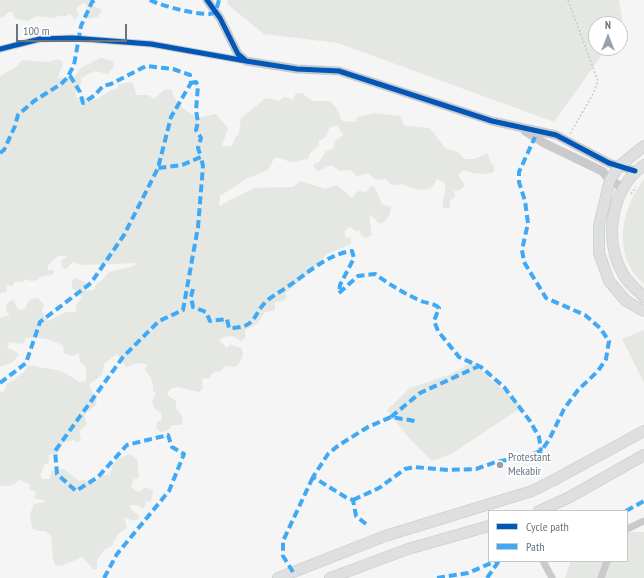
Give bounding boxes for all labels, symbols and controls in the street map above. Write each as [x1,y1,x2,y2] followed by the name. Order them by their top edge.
[18,16,129,42] scale bar
[588,16,628,56] north arrow
[605,18,611,32] text: N
[23,23,50,38] text: 100 m
[508,451,550,479] place label: Protestant Mekabir
[495,460,505,470] marker: Protestant Mekabir
[488,510,628,562] legend
[526,519,569,534] text: Cycle path
[526,539,544,554] text: Path

